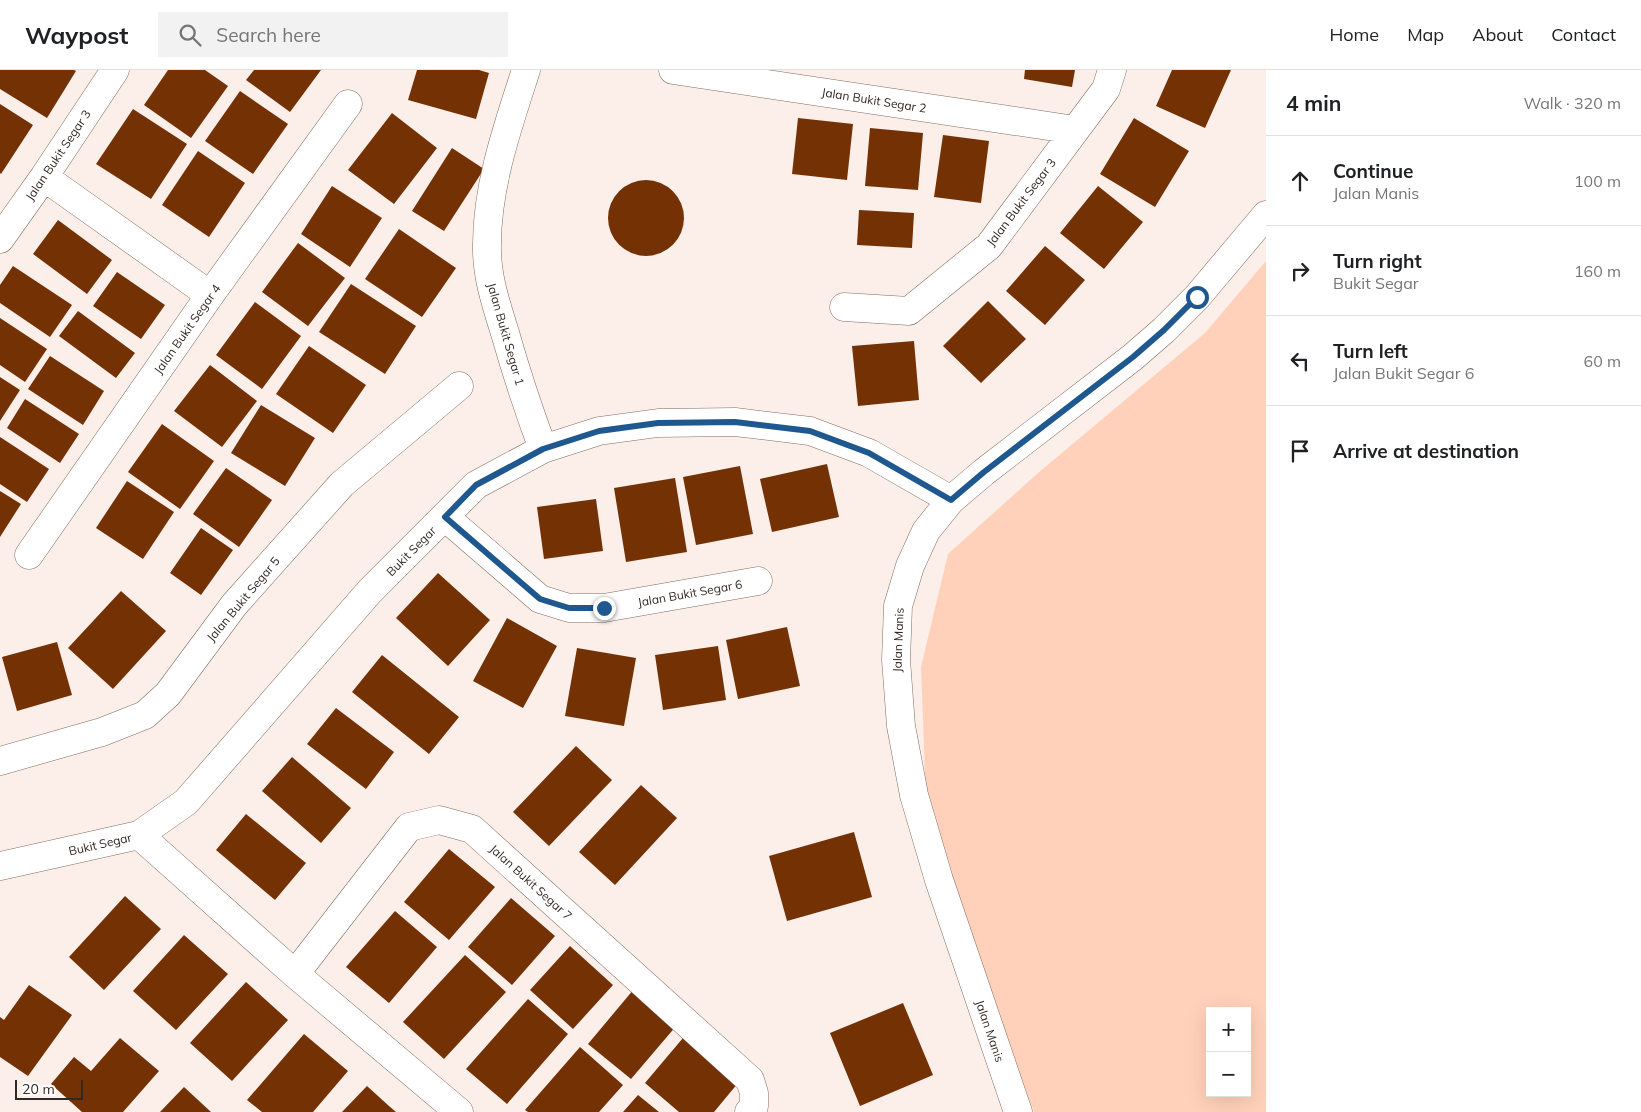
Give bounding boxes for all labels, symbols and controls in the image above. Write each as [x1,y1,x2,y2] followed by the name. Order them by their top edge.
[158,12,508,57] search box
[25,20,128,50] text: Waypost
[176,21,204,49] icon: search
[216,23,321,47] text: Search here
[1329,23,1379,46] text: Home
[1407,23,1444,46] text: Map
[1472,23,1523,46] text: About
[1551,23,1616,46] text: Contact
[821,84,927,116] street label: Jalan Bukit Segar 2
[1286,90,1341,116] text: 4 min
[1523,93,1621,113] text: Walk · 320 m
[22,107,94,203] street label: Jalan Bukit Segar 3
[983,155,1059,249] street label: Jalan Bukit Segar 3
[1333,159,1413,183] text: Continue
[1286,167,1314,195] icon: ahead
[1574,171,1621,191] text: 100 m
[1333,183,1419,203] text: Jalan Manis
[1333,249,1422,273] text: Turn right
[1286,257,1314,285] icon: right
[1574,261,1621,281] text: 160 m
[1333,273,1419,293] text: Bukit Segar
[150,281,224,377] street label: Jalan Bukit Segar 4
[484,281,528,387] street label: Jalan Bukit Segar 1
[1186,286,1209,309] route start
[1333,339,1408,363] text: Turn left
[1286,347,1314,375] icon: left
[1584,351,1621,371] text: 60 m
[1333,363,1474,383] text: Jalan Bukit Segar 6
[1286,437,1314,465] icon: arrive
[1333,439,1519,463] text: Arrive at destination
[383,523,439,579] street label: Bukit Segar
[203,554,283,644] street label: Jalan Bukit Segar 5
[637,576,743,610] street label: Jalan Bukit Segar 6
[593,597,616,620] route end
[889,607,907,673] street label: Jalan Manis
[67,829,134,859] street label: Bukit Segar
[487,841,575,923] street label: Jalan Bukit Segar 7
[972,998,1008,1064] street label: Jalan Manis
[1206,1007,1251,1097] map controls
[1206,1007,1251,1052] button: +
[1206,1052,1251,1097] button: −
[15,1077,82,1100] scale bar
[22,1080,55,1098] text: 20 m

